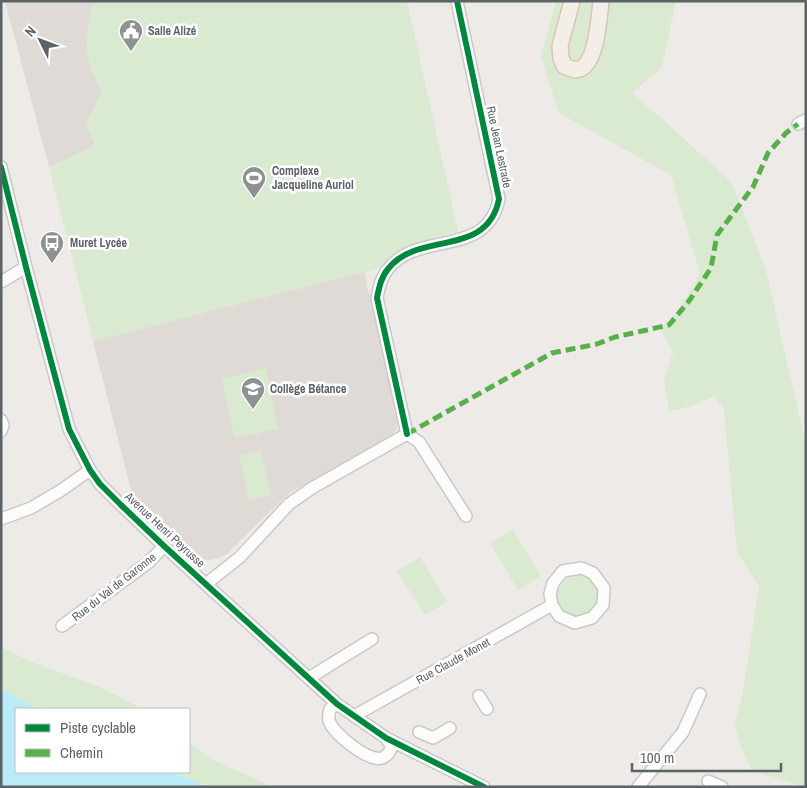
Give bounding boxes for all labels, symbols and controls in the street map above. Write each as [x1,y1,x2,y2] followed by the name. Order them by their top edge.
[15,15,65,65] north arrow
[118,18,144,52] public building icon: Salle Alizé
[21,22,40,40] text: N
[148,23,197,39] place label: Salle Alizé
[483,105,515,189] street label: Rue Jean Lestrade
[272,163,354,193] place label: Complexe Jacqueline Auriol
[241,165,267,199] sports icon: Complexe Jacqueline Auriol
[39,230,65,264] bus stop icon: Muret Lycée
[70,235,128,251] place label: Muret Lycée
[240,376,266,410] school or university icon: Collège Bétance
[270,381,347,397] place label: Collège Bétance
[121,488,208,571] street label: Avenue Henri Peyrusse
[69,549,159,625] street label: Rue du Val de Garonne
[413,634,493,688] street label: Rue Claude Monet
[15,708,190,773] legend
[60,717,136,738] text: Piste cyclable
[632,740,781,772] scale bar
[60,742,103,763] text: Chemin
[640,747,674,768] text: 100 m

